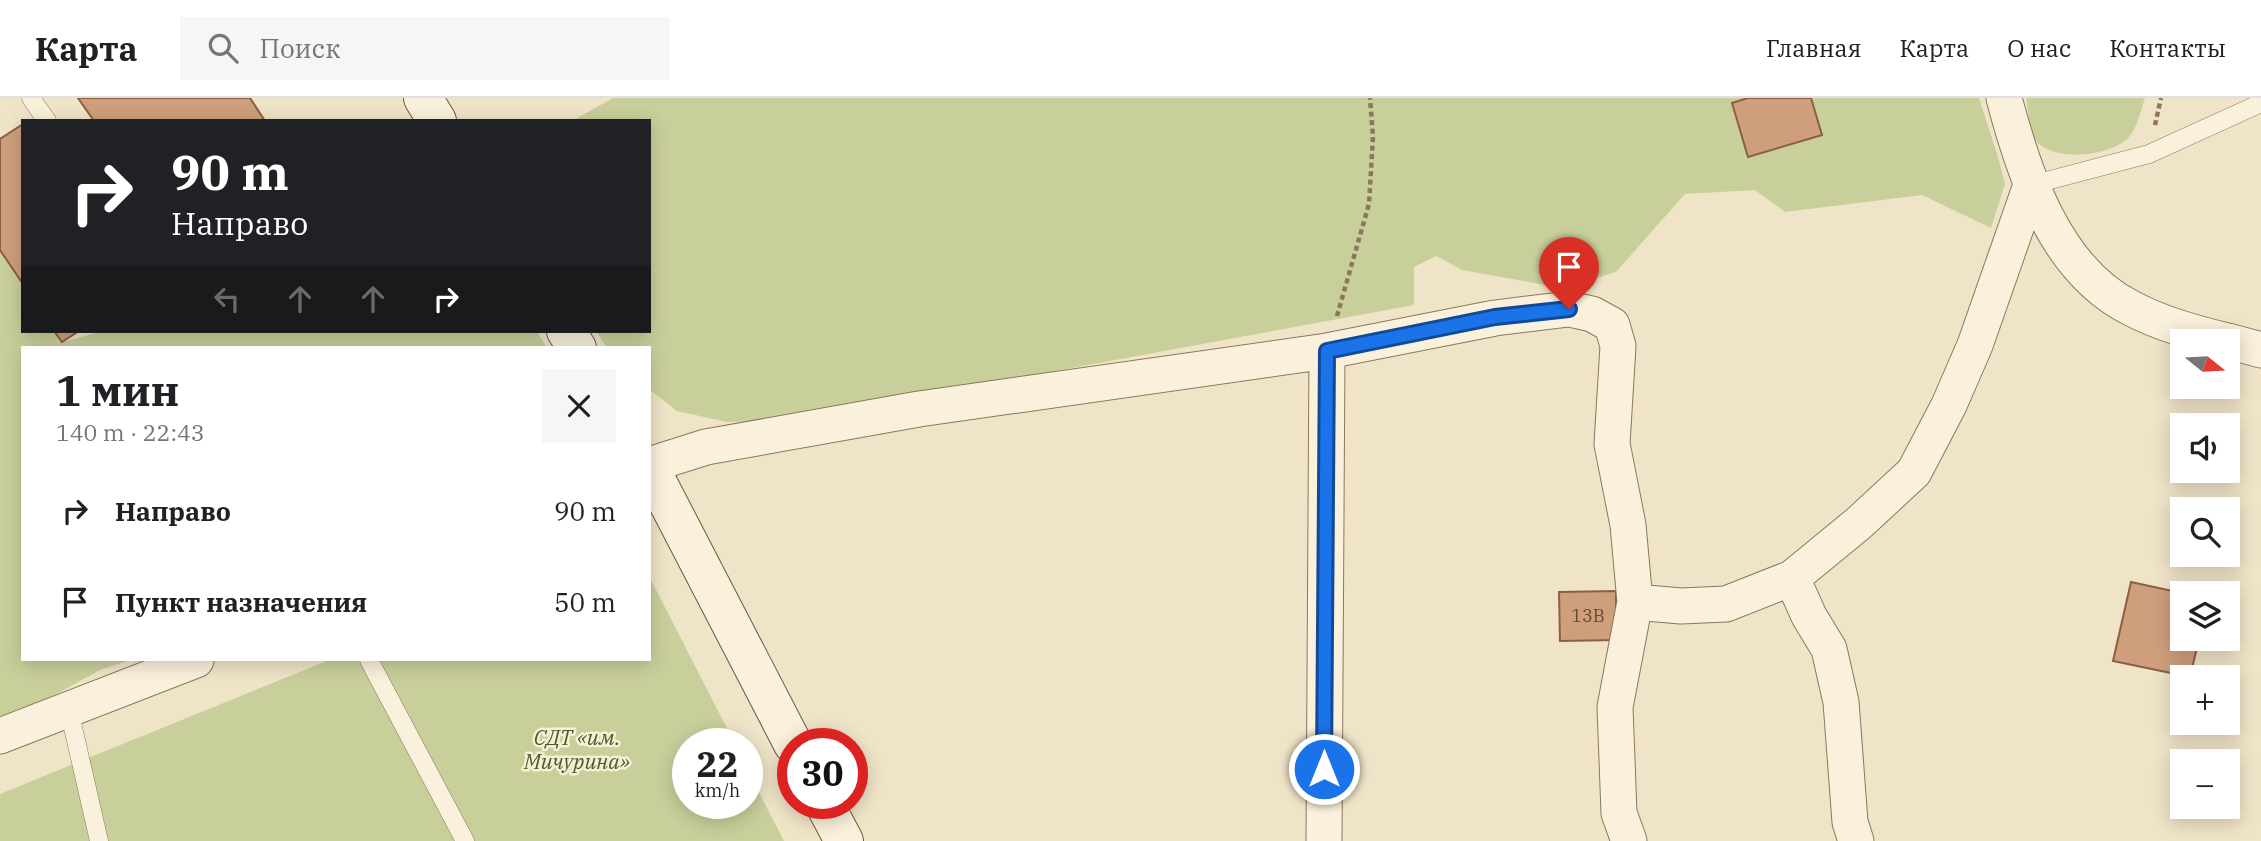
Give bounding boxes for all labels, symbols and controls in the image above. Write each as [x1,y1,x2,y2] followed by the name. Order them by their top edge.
[180,17,670,80] search box
[35,27,138,70] text: Карта
[204,29,242,67] icon: search
[260,31,340,65] text: Поиск
[1766,32,1862,64] text: Главная
[1900,32,1969,64] text: Карта
[2007,32,2071,64] text: О нас
[2109,32,2226,64] text: Контакты
[171,140,289,203] text: 90 m
[56,147,147,238] icon: right
[171,202,308,244] text: Направо
[1539,237,1599,309] pin
[1550,248,1588,286] icon: arrive
[208,280,246,318] icon: left
[281,280,319,318] icon: ahead
[354,280,392,318] icon: ahead
[427,280,465,318] icon: right
[2170,329,2240,399] north arrow
[2170,329,2240,819] map controls
[56,363,179,418] text: 1 мин
[542,369,616,443] button: close
[2170,413,2240,483] button: sound
[56,417,205,447] text: 140 m · 22:43
[56,492,94,530] icon: right
[115,494,231,528] text: Направо
[554,494,616,528] text: 90 m
[2170,497,2240,567] button: search
[2170,581,2240,651] button: layers
[56,583,94,621] icon: arrive
[115,585,367,619] text: Пункт назначения
[554,585,616,619] text: 50 m
[1571,604,1605,627] house number: 13В
[2170,665,2240,735] button: +
[523,723,630,775] park label: СДТ «им. Мичурина»
[777,728,868,819] speed limit sign: 30
[1287,732,1361,806] position arrow
[696,741,739,787] text: 22
[2170,749,2240,819] button: −
[695,779,740,802] text: km/h

